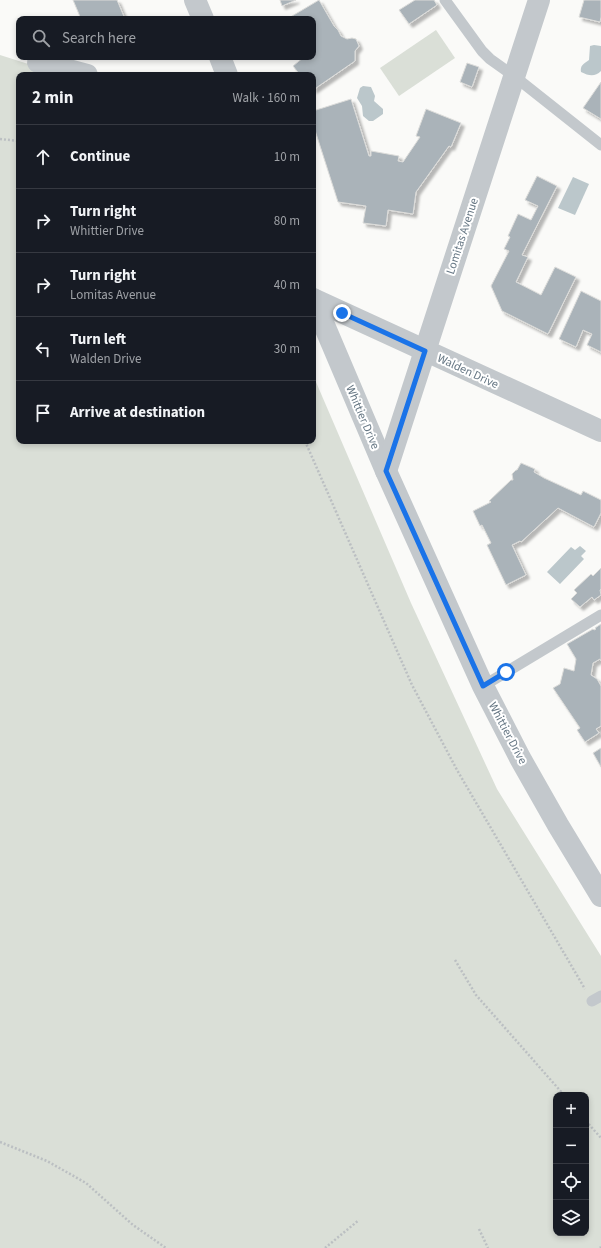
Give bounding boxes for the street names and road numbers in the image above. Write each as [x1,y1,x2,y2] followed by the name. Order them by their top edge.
[442,196,483,277] street label: Lomitas Avenue
[434,350,501,393] street label: Walden Drive
[341,382,384,452] street label: Whittier Drive
[484,699,531,767] street label: Whittier Drive

